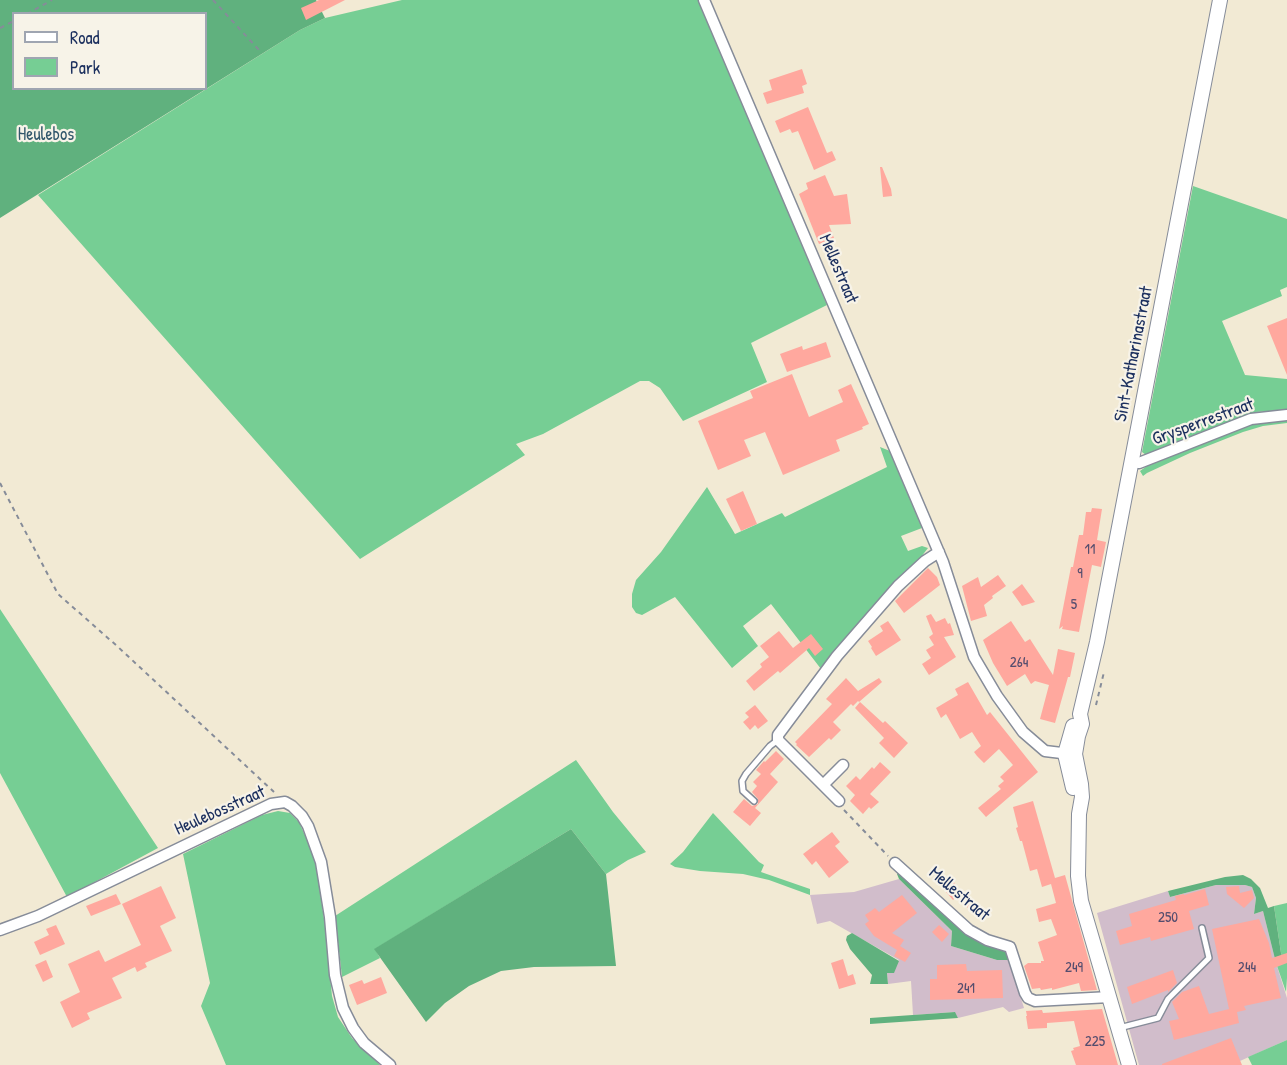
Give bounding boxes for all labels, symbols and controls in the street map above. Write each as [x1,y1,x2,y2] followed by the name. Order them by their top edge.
[12,12,207,90] legend
[70,25,100,50] text: Road
[70,55,100,80] text: Park
[18,124,74,146] park label: Heulebos
[814,231,862,307] street label: Mellestraat
[1110,284,1158,424] street label: Sint-Katharinastraat
[1149,394,1257,450] street label: Grysperrestraat
[1085,541,1095,559] house number: 11
[1077,565,1083,583] house number: 9
[1071,596,1077,614] house number: 5
[1010,654,1028,672] house number: 264
[171,781,269,841] street label: Heulebosstraat
[924,862,994,926] street label: Mellestraat
[1158,909,1178,927] house number: 250
[1065,959,1083,977] house number: 249
[1238,959,1256,977] house number: 244
[957,980,975,998] house number: 241
[1085,1033,1105,1051] house number: 225

